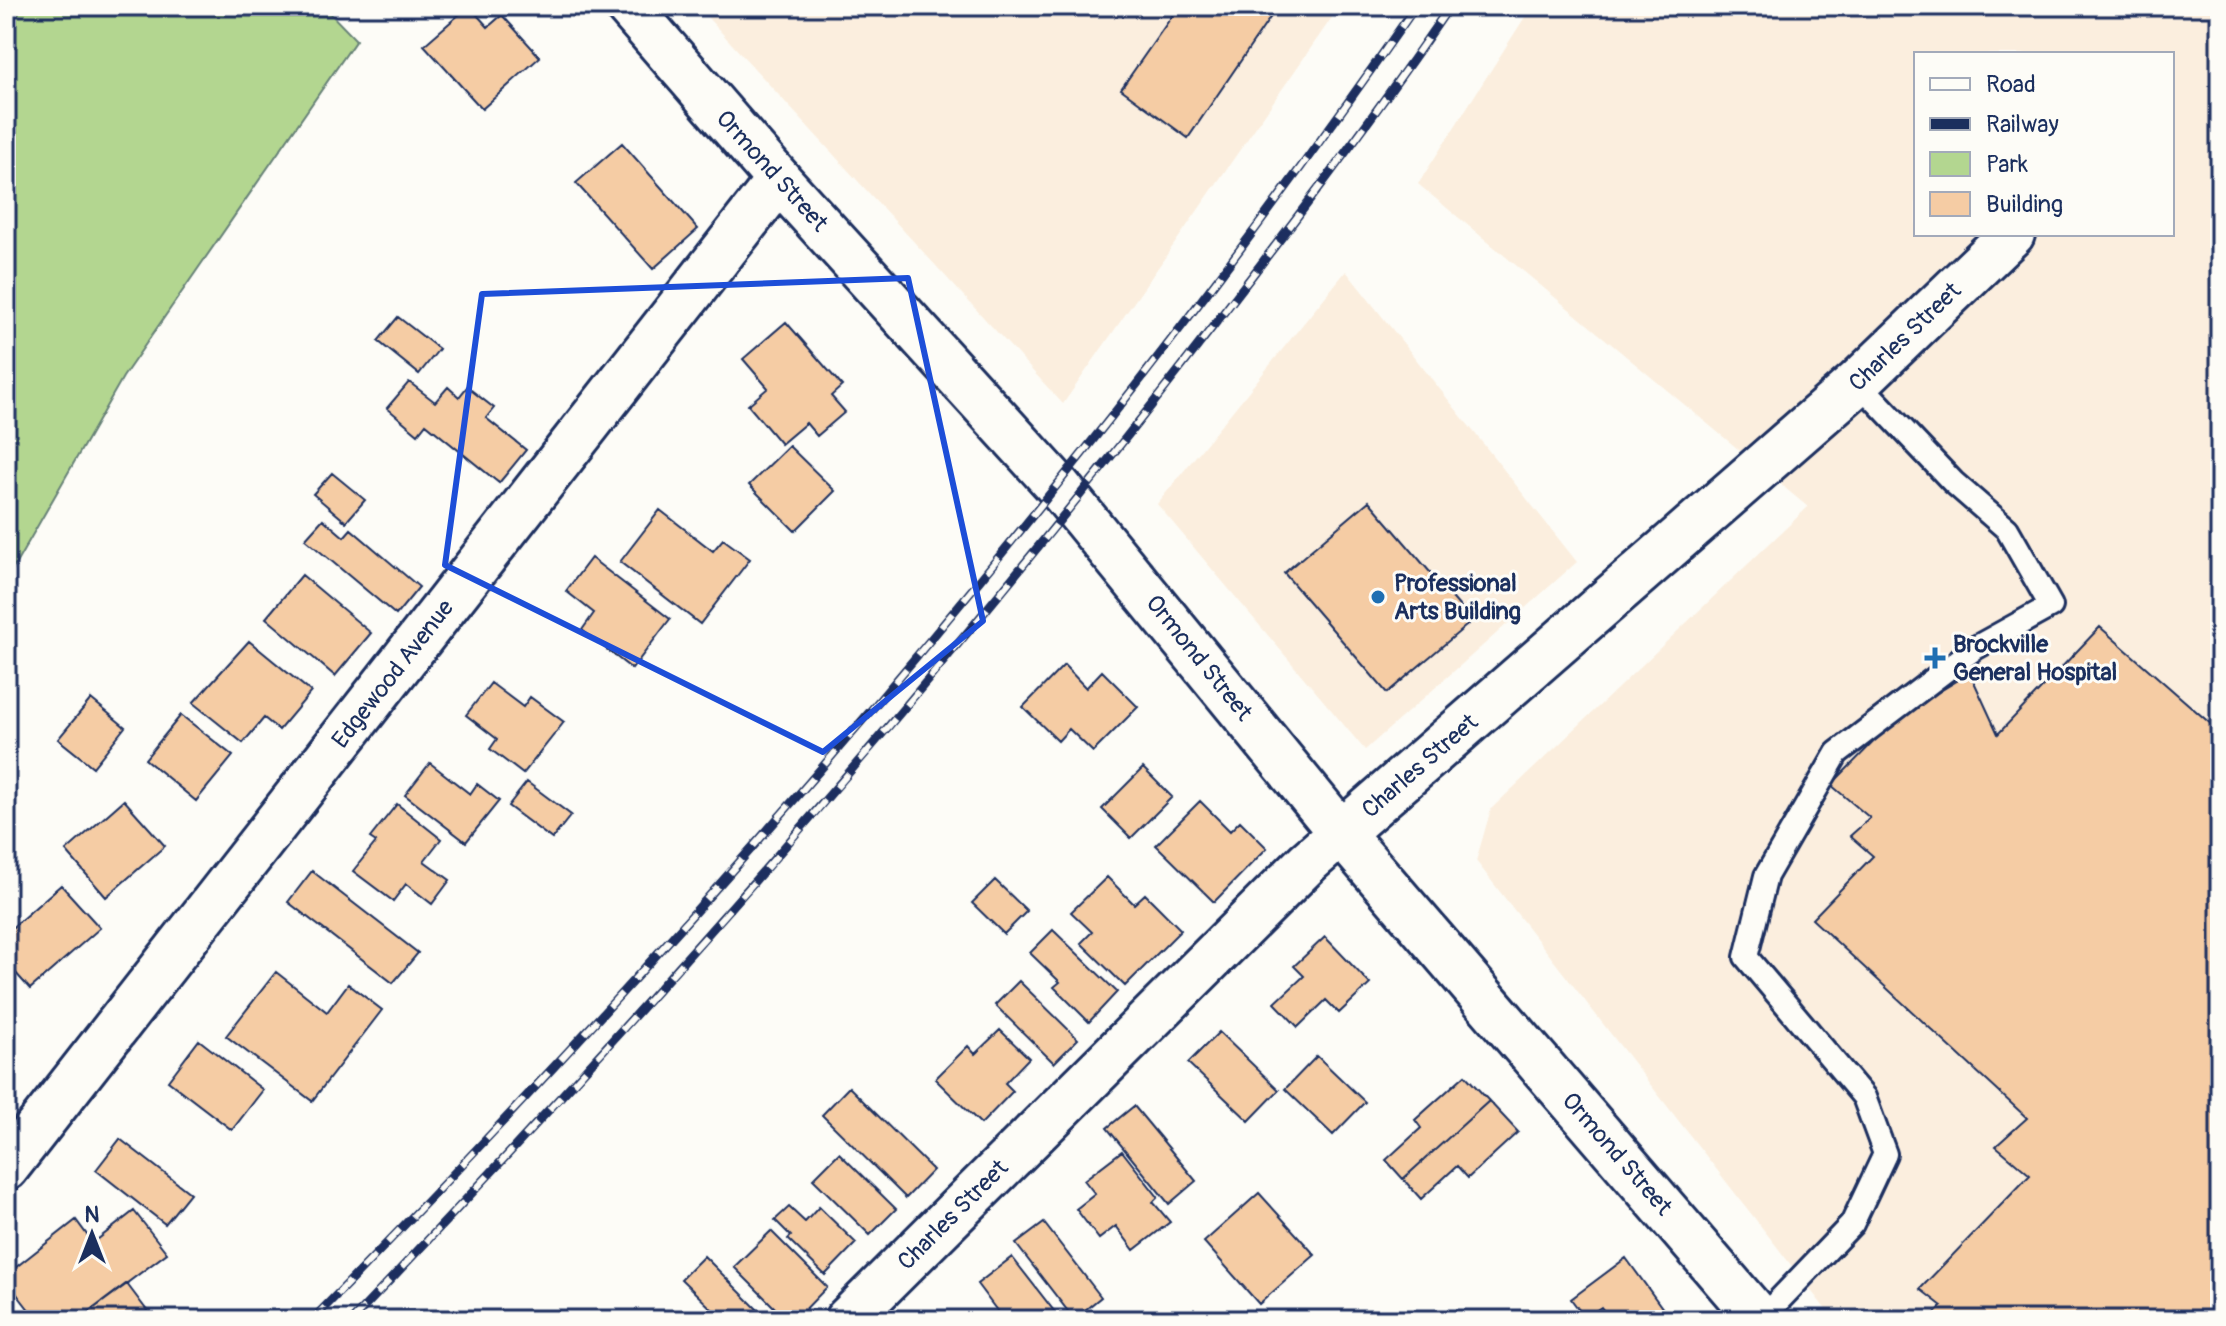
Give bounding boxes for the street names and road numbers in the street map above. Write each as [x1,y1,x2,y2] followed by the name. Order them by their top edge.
[710,104,834,238] street label: Ormond Street
[1843,276,1967,398] street label: Charles Street
[1139,589,1259,727] street label: Ormond Street
[326,594,460,754] street label: Edgewood Avenue
[1356,707,1484,824] street label: Charles Street
[1556,1087,1678,1222] street label: Ormond Street
[892,1153,1015,1276] street label: Charles Street

